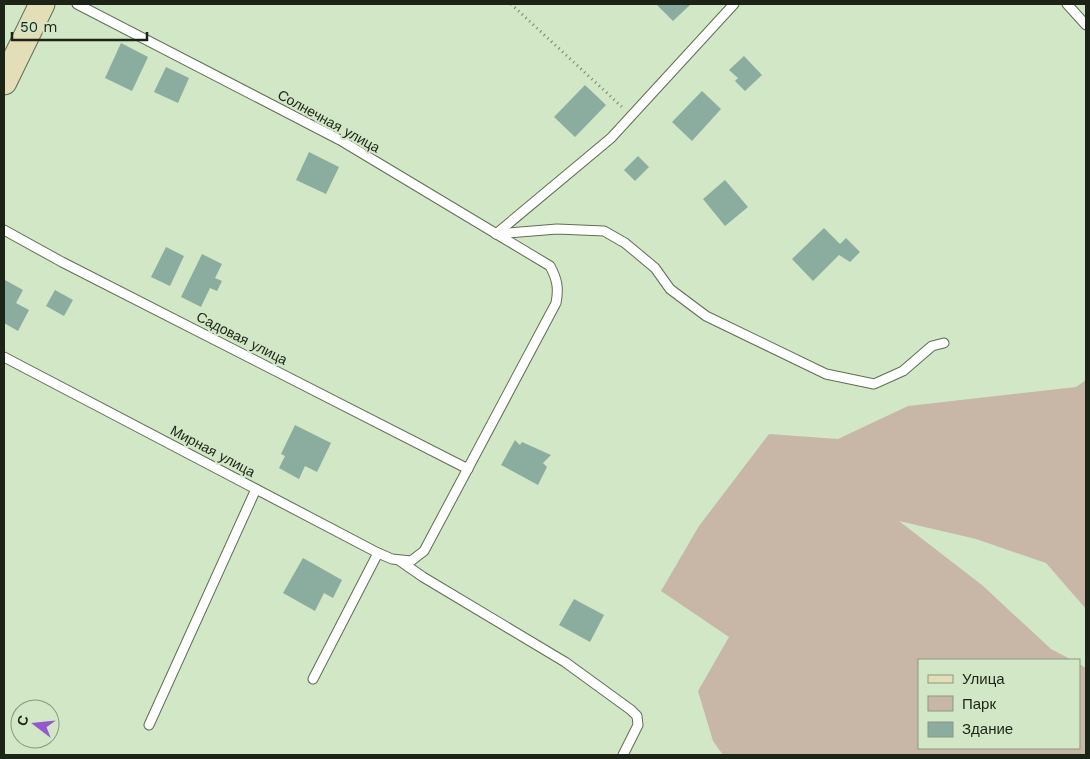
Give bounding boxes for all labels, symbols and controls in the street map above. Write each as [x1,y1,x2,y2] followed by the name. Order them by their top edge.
[12,10,148,42] scale bar
[20,18,57,36] text: 50 m
[275,86,383,156] street label: Солнечная улица
[194,308,290,368] street label: Садовая улица
[168,422,258,480] street label: Мирная улица
[918,659,1080,749] legend
[962,670,1005,688] text: Улица
[962,695,996,713] text: Парк
[10,699,60,749] north arrow
[13,713,32,727] text: С
[962,720,1013,738] text: Здание

